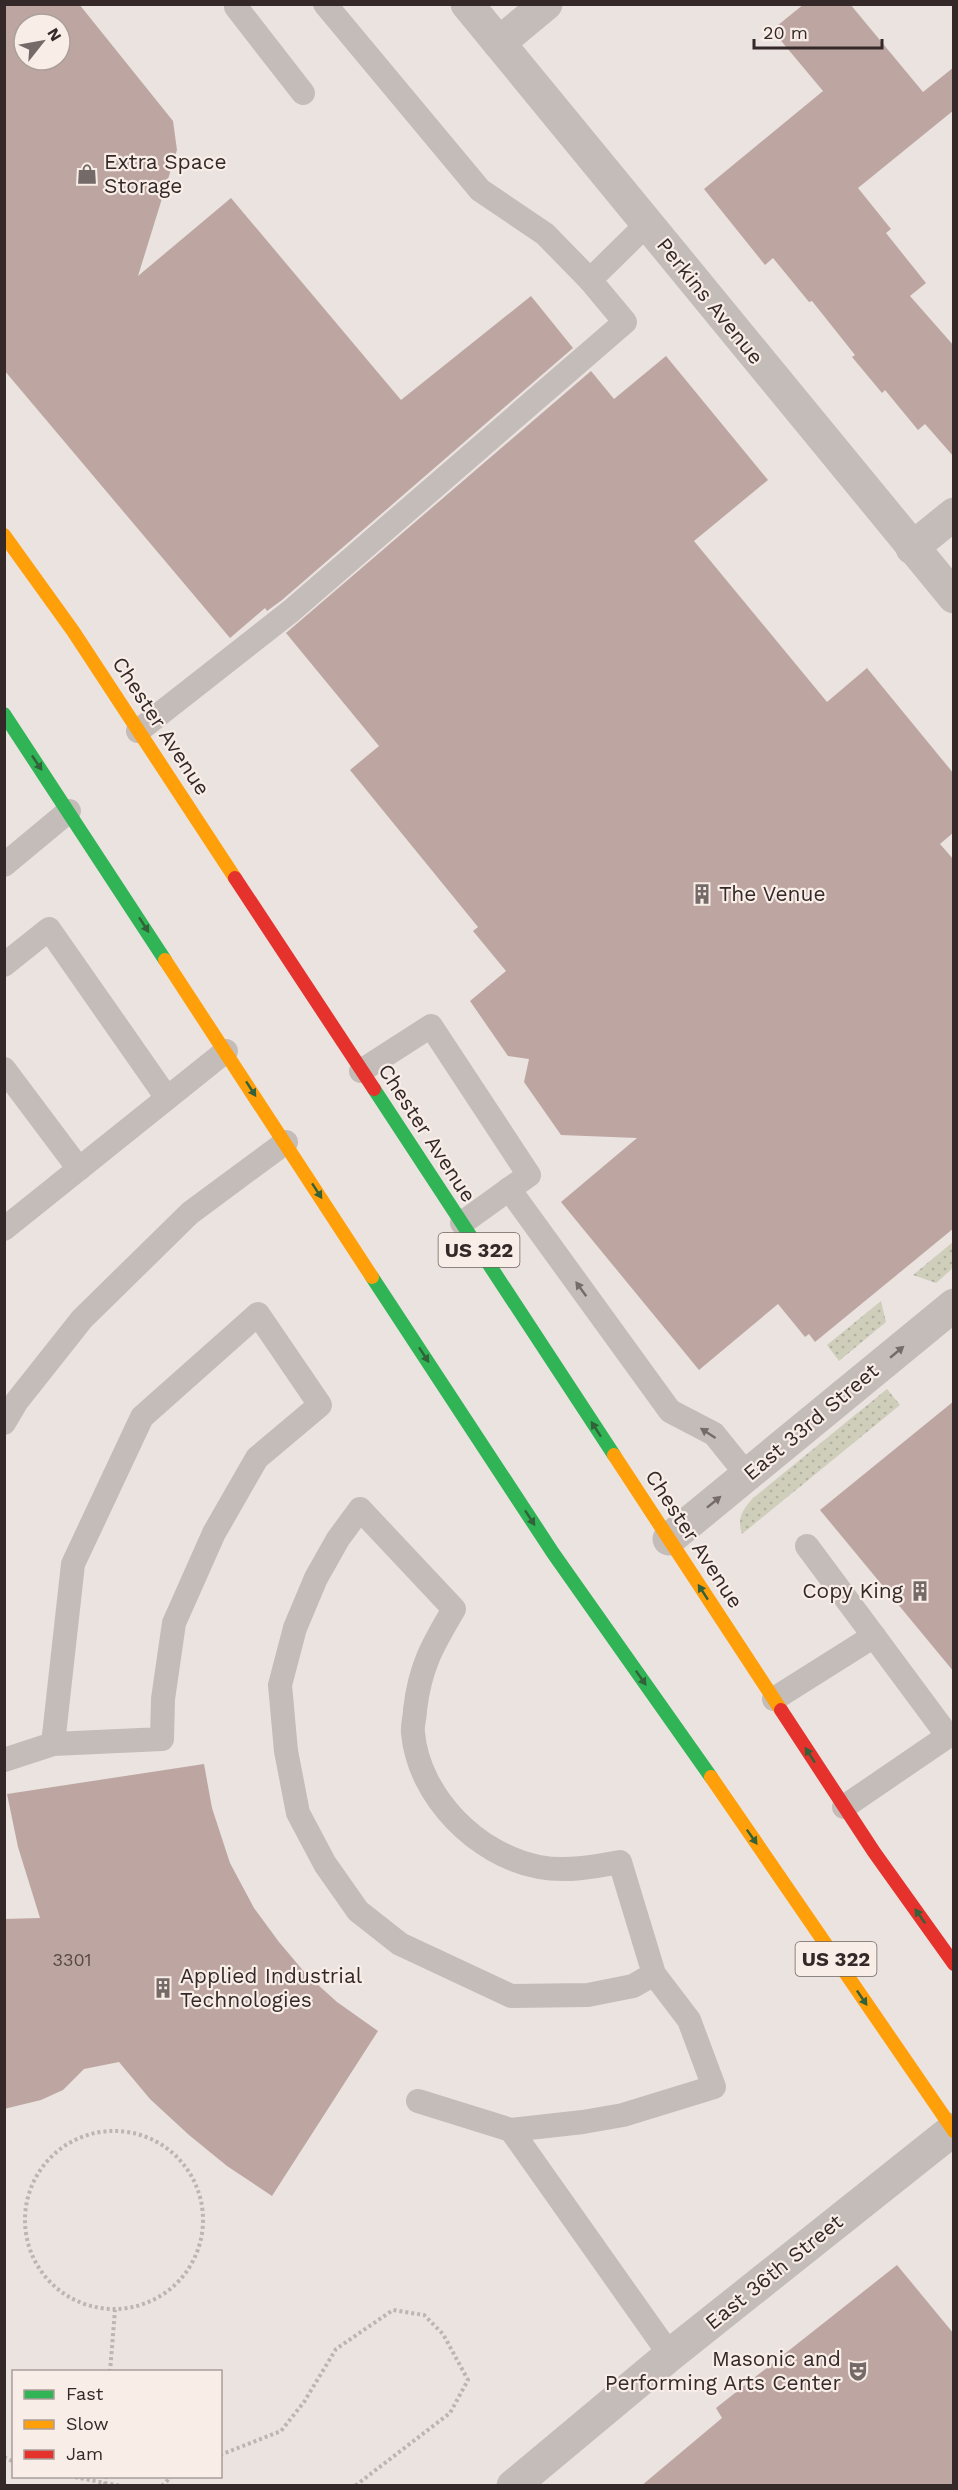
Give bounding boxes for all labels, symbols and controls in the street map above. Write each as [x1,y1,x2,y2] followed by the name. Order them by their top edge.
[12,12,72,72] north arrow
[754,12,882,50] scale bar
[763,22,808,43] text: 20 m
[43,25,66,45] text: N
[104,149,227,198] place label: Extra Space Storage
[75,162,99,186] shop icon: Extra Space Storage
[652,232,769,369] street label: Perkins Avenue
[107,652,216,800] street label: Chester Avenue
[31,754,43,770] one-way arrow
[719,881,826,906] place label: The Venue
[690,882,714,906] building icon: The Venue
[138,917,150,933] one-way arrow
[373,1059,482,1207] street label: Chester Avenue
[245,1080,257,1096] one-way arrow
[312,1183,323,1199] one-way arrow
[438,1233,520,1267] road number: US 322
[576,1282,588,1297] one-way arrow
[889,1345,905,1358] one-way arrow
[418,1346,430,1362] one-way arrow
[738,1358,883,1485] street label: East 33rd Street
[591,1421,602,1437] one-way arrow
[700,1427,717,1438] one-way arrow
[640,1465,749,1613] street label: Chester Avenue
[706,1496,722,1509] one-way arrow
[525,1510,536,1526] one-way arrow
[802,1578,904,1603] place label: Copy King
[908,1579,932,1603] building icon: Copy King
[698,1584,709,1600] one-way arrow
[635,1670,647,1686] one-way arrow
[805,1747,816,1763] one-way arrow
[746,1828,758,1844] one-way arrow
[914,1909,926,1924] one-way arrow
[796,1942,876,1976] road number: US 322
[52,1949,92,1970] house number: 3301
[180,1963,363,2012] place label: Applied Industrial Technologies
[151,1976,175,2000] building icon: Applied Industrial Technologies
[856,1989,868,2005] one-way arrow
[700,2208,848,2335] street label: East 36th Street
[605,2346,841,2395] place label: Masonic and Performing Arts Center
[846,2359,870,2383] theatre icon: Masonic and Performing Arts Center
[12,2370,222,2478] legend
[66,2383,104,2404] text: Fast
[66,2413,109,2434] text: Slow
[66,2443,103,2464] text: Jam

